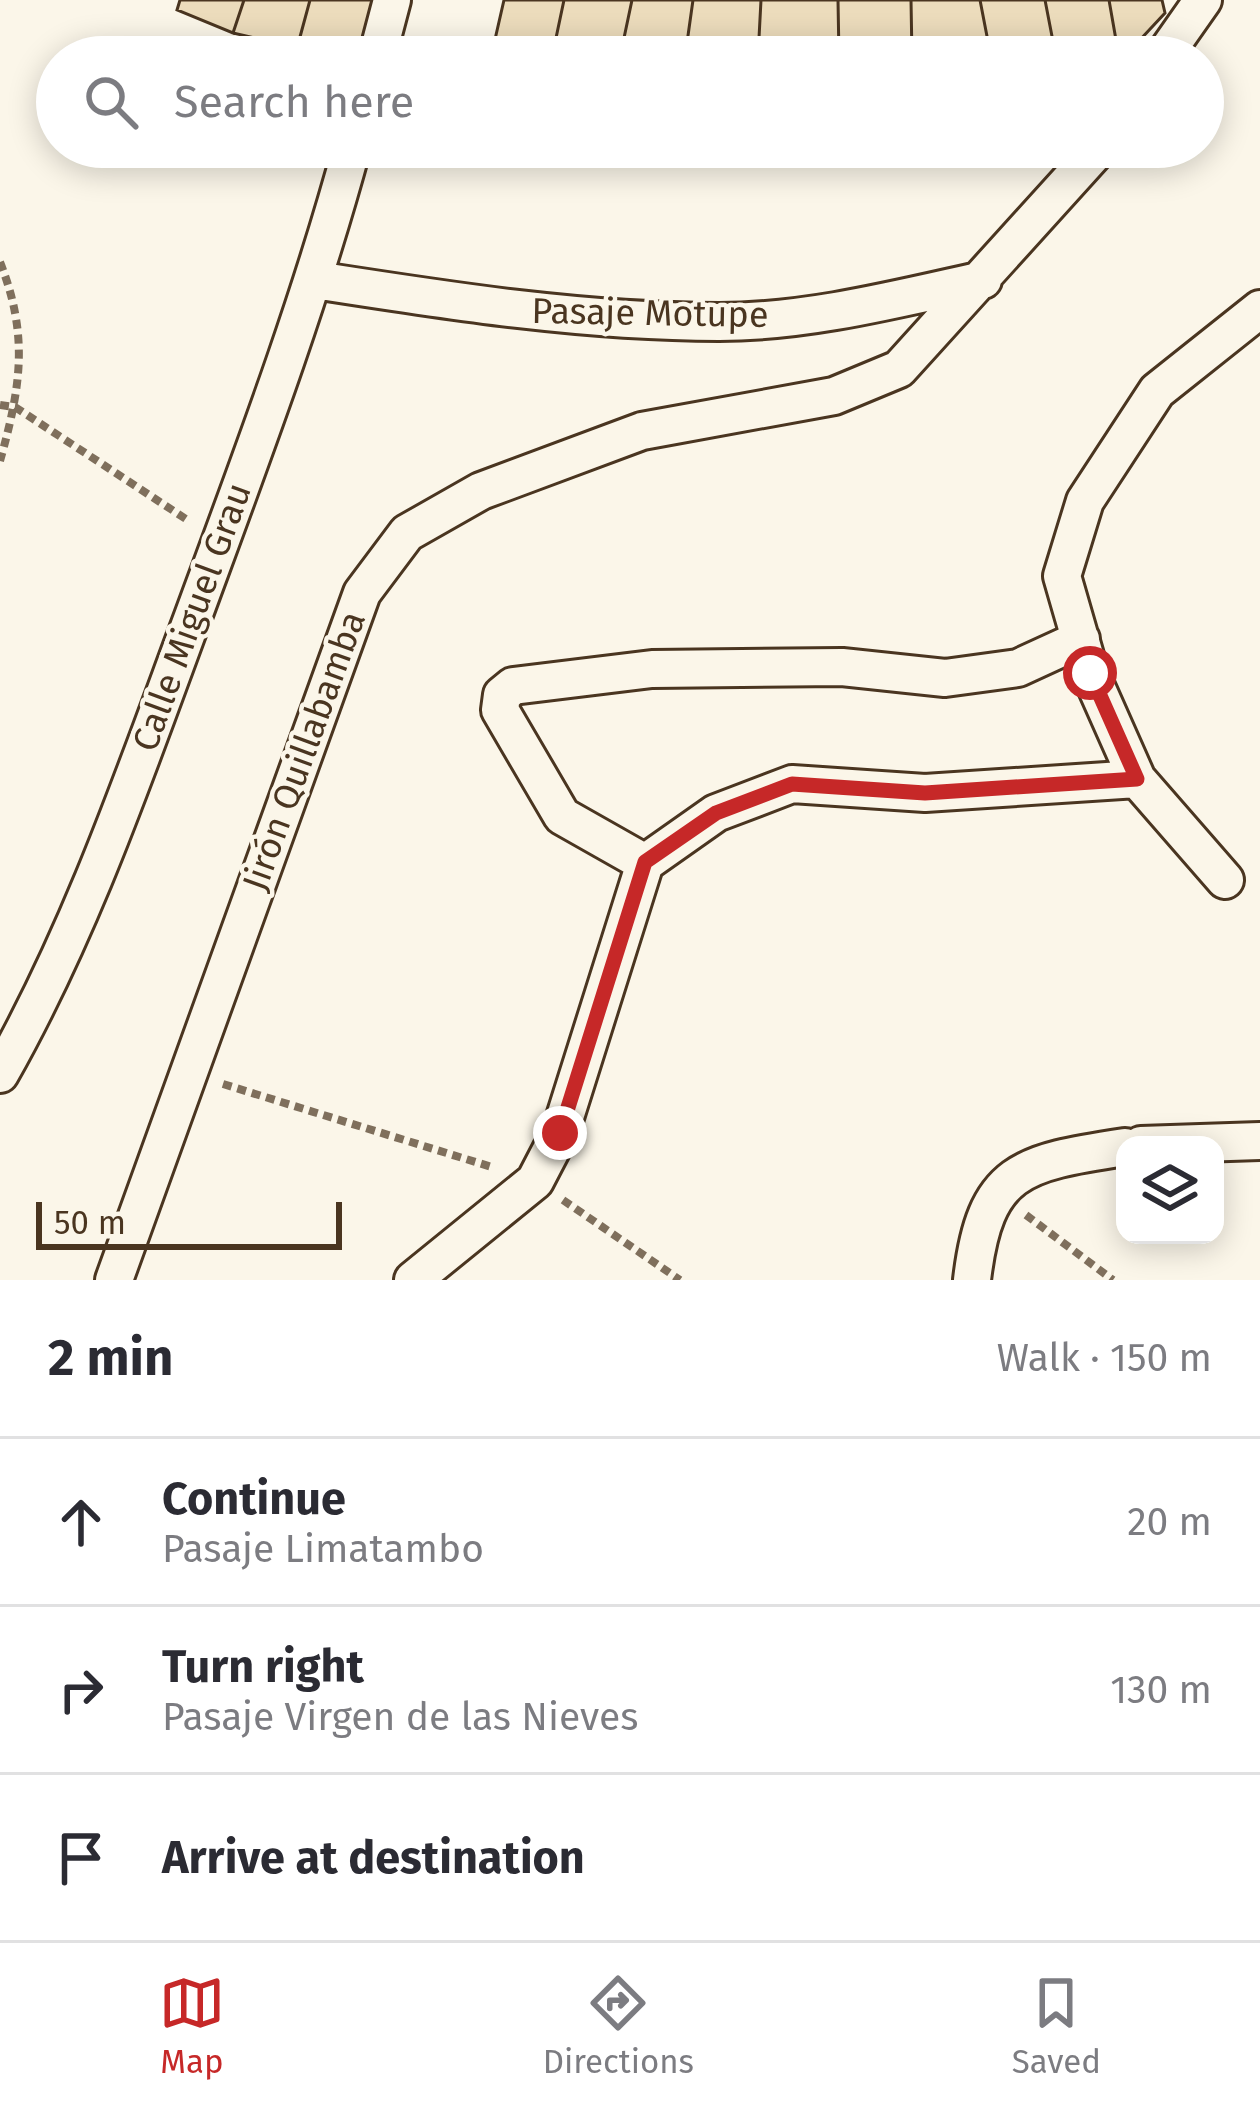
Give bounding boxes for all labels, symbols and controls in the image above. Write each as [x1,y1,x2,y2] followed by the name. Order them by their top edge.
[36,36,1224,168] search box
[78,69,144,135] icon: search
[174,75,414,129] text: Search here
[531,289,769,337] street label: Pasaje Motupe
[123,477,261,757] street label: Calle Miguel Grau
[233,605,375,897] street label: Jirón Quillabamba
[1063,646,1117,700] route start
[533,1106,587,1160] route end
[1116,1136,1224,1244] map controls
[1116,1136,1224,1244] button: layers
[36,1196,342,1249] scale bar
[54,1203,126,1243] text: 50 m
[48,1327,173,1389] text: 2 min
[997,1335,1212,1381] text: Walk · 150 m
[162,1472,346,1526] text: Continue
[48,1489,114,1555] icon: ahead
[1127,1499,1212,1545] text: 20 m
[162,1526,484,1572] text: Pasaje Limatambo
[162,1640,364,1694] text: Turn right
[48,1657,114,1723] icon: right
[1110,1667,1212,1713] text: 130 m
[162,1694,639,1740] text: Pasaje Virgen de las Nieves
[48,1825,114,1891] icon: arrive
[162,1831,585,1885] text: Arrive at destination
[159,1970,225,2082] tab: Map
[543,1970,694,2082] tab: Directions
[1012,1970,1101,2082] tab: Saved

